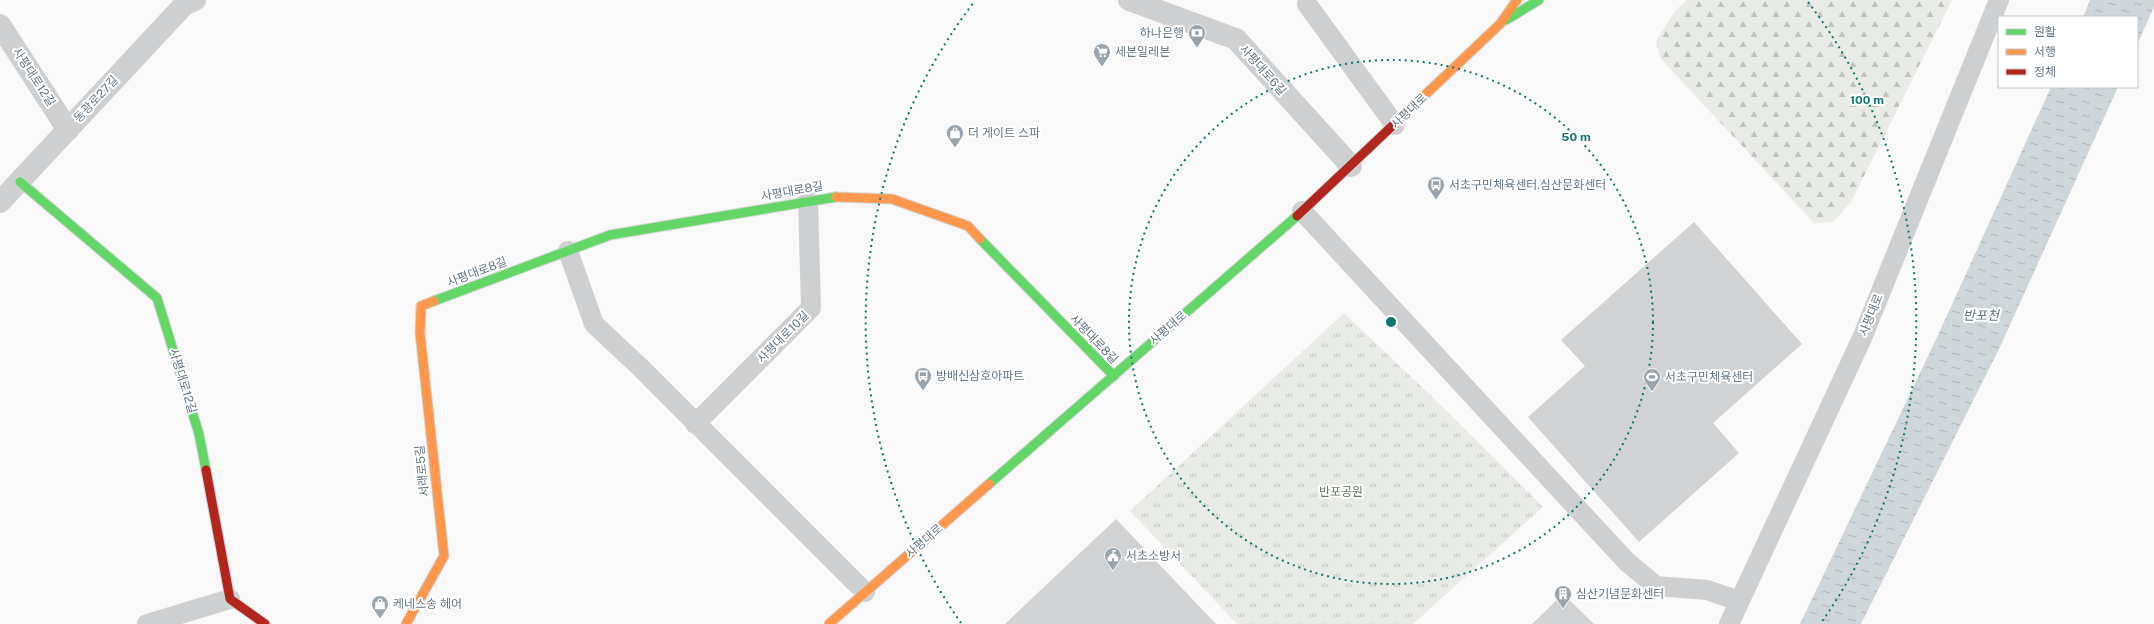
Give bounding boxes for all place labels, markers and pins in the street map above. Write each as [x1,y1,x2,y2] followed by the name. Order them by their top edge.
[1187,23,1207,48] bank icon: 하나은행
[1140,26,1184,40] place label: 하나은행
[1092,42,1112,67] supermarket icon: 세븐일레븐
[1115,45,1170,59] place label: 세븐일레븐
[945,123,965,148] shop icon: 더 게이트 스파
[968,126,1040,140] place label: 더 게이트 스파
[1426,175,1446,200] bus stop icon: 서초구민체육센터.심산문화센터
[1449,178,1606,192] place label: 서초구민체육센터.심산문화센터
[1384,315,1398,329] centre of rings
[913,366,933,391] bus stop icon: 방배신삼호아파트
[1642,367,1662,392] sports icon: 서초구민체육센터
[936,369,1024,383] place label: 방배신삼호아파트
[1665,370,1753,384] place label: 서초구민체육센터
[1103,546,1123,571] public building icon: 서초소방서
[1126,549,1181,563] place label: 서초소방서
[1553,584,1573,609] building icon: 심산기념문화센터
[1576,587,1664,601] place label: 심산기념문화센터
[370,594,390,619] shop icon: 케네스송 헤어
[393,597,462,611] place label: 케네스송 헤어

